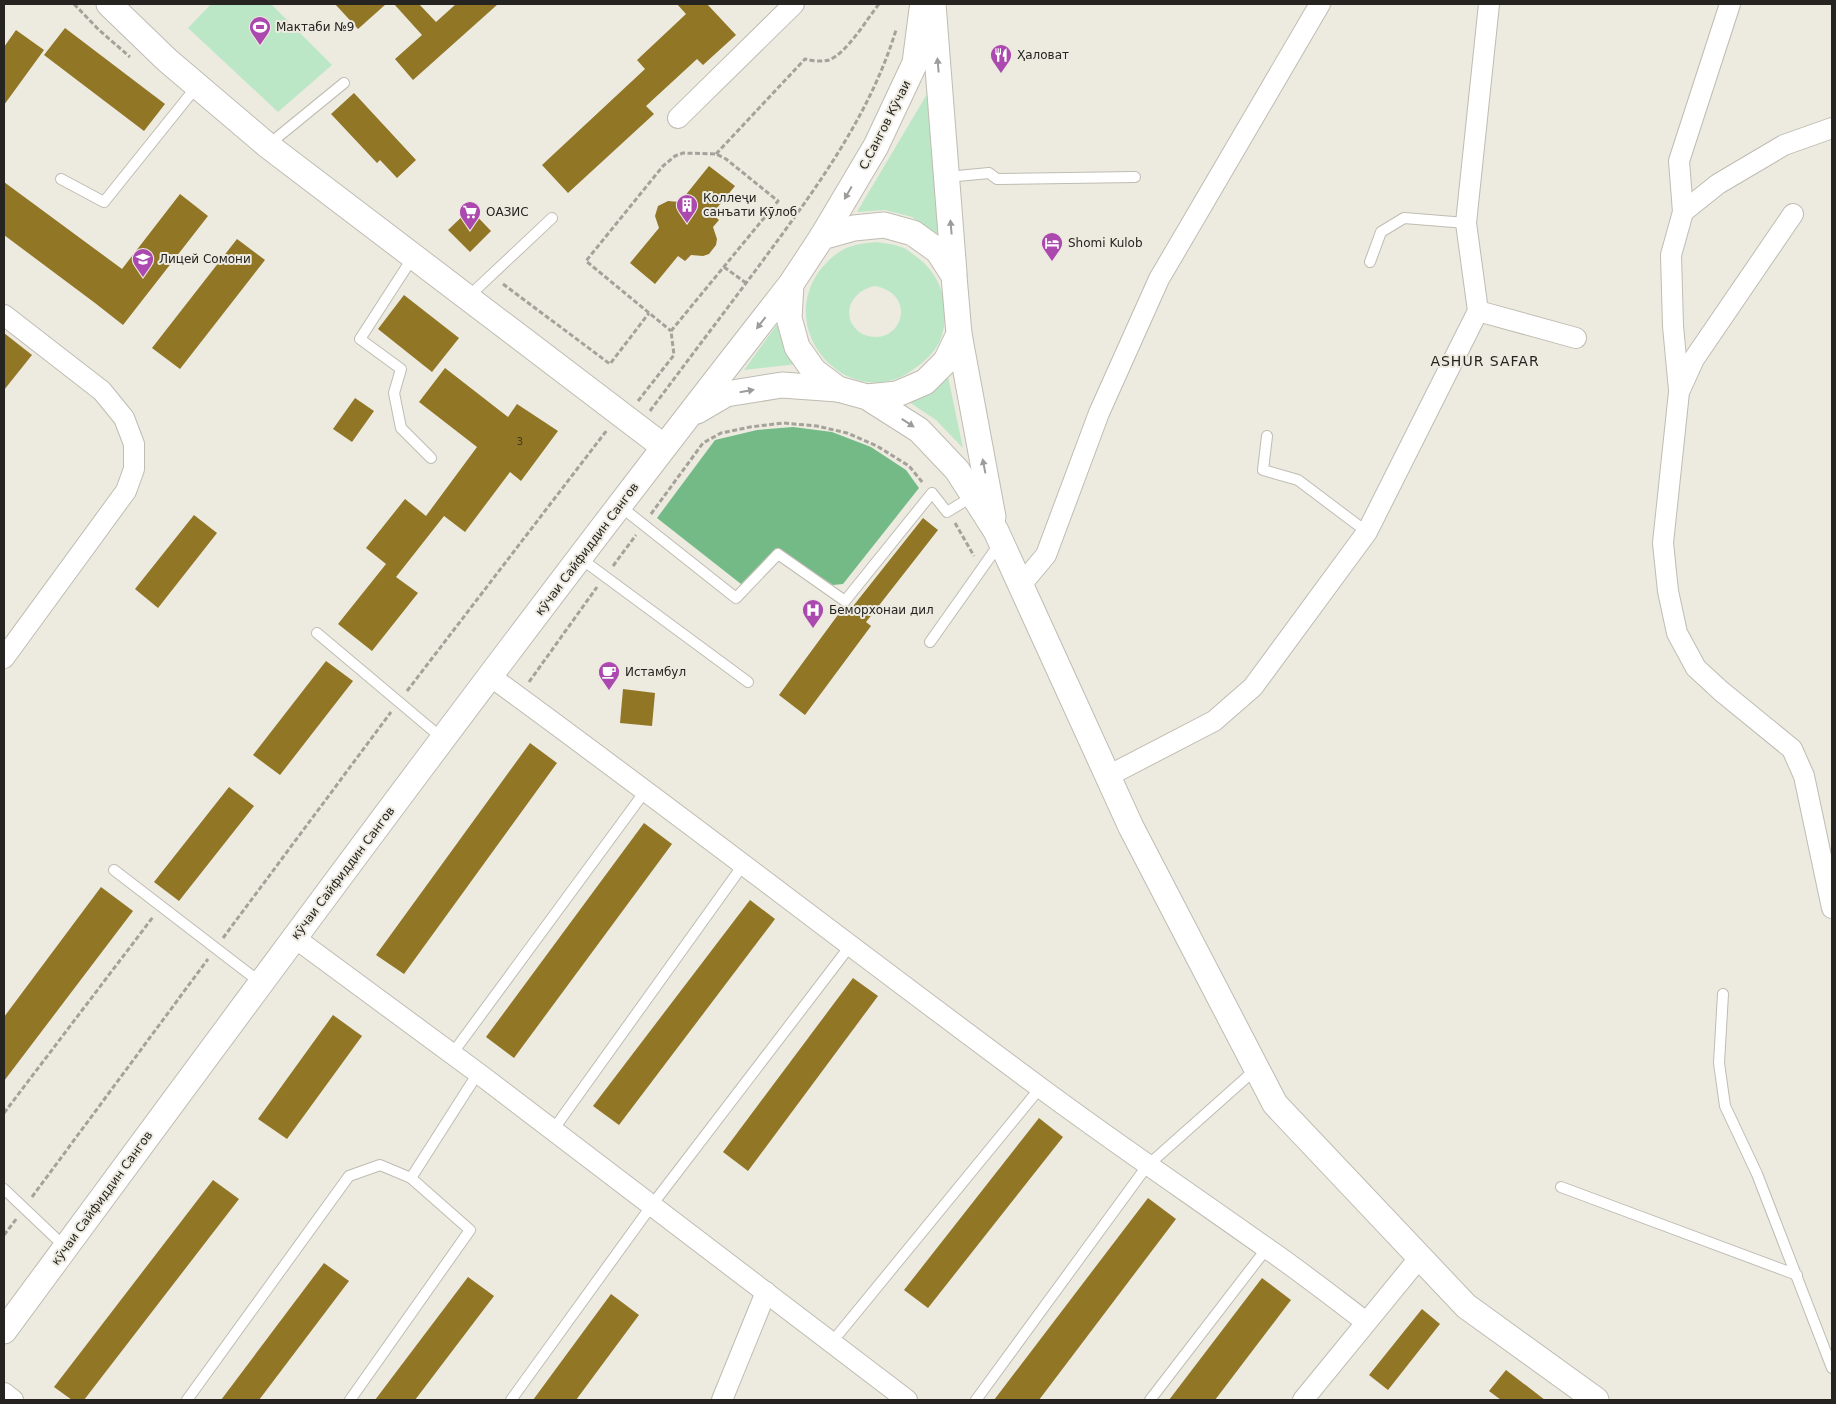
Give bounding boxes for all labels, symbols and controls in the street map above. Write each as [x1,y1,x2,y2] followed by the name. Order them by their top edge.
[248,15,272,46] sports icon: Мактаби №9
[276,20,354,34] place label: Мактаби №9
[989,43,1013,74] restaurant icon: Ҳаловат
[1017,48,1069,62] place label: Ҳаловат
[933,57,941,73] one-way arrow
[856,78,914,172] street label: С.Сангов Кӯчаи
[844,186,853,200] one-way arrow
[703,191,797,219] place label: Коллеҷи санъати Кӯлоб
[675,193,699,224] building icon: Коллеҷи санъати Кӯлоб
[458,200,482,231] supermarket icon: ОАЗИС
[486,205,529,219] place label: ОАЗИС
[946,219,954,235] one-way arrow
[1040,231,1064,262] hotel icon: Shomi Kulob
[1068,236,1143,250] place label: Shomi Kulob
[131,247,155,278] school or university icon: Лицей Сомони
[159,252,251,266] place label: Лицей Сомони
[755,316,766,329] one-way arrow
[1430,353,1540,369] district label: ASHUR SAFAR
[739,386,755,394] one-way arrow
[901,419,915,428] one-way arrow
[517,436,523,447] house number: 3
[979,458,987,474] one-way arrow
[533,480,641,618] street label: кӯчаи Сайфиддин Сангов
[801,598,825,629] hospital icon: Беморхонаи дил
[829,603,934,617] place label: Беморхонаи дил
[597,660,621,691] cafe icon: Истамбул
[625,665,686,679] place label: Истамбул
[289,804,397,942] street label: кӯчаи Сайфиддин Сангов
[49,1128,155,1268] street label: кӯчаи Сайфиддин Сангов

